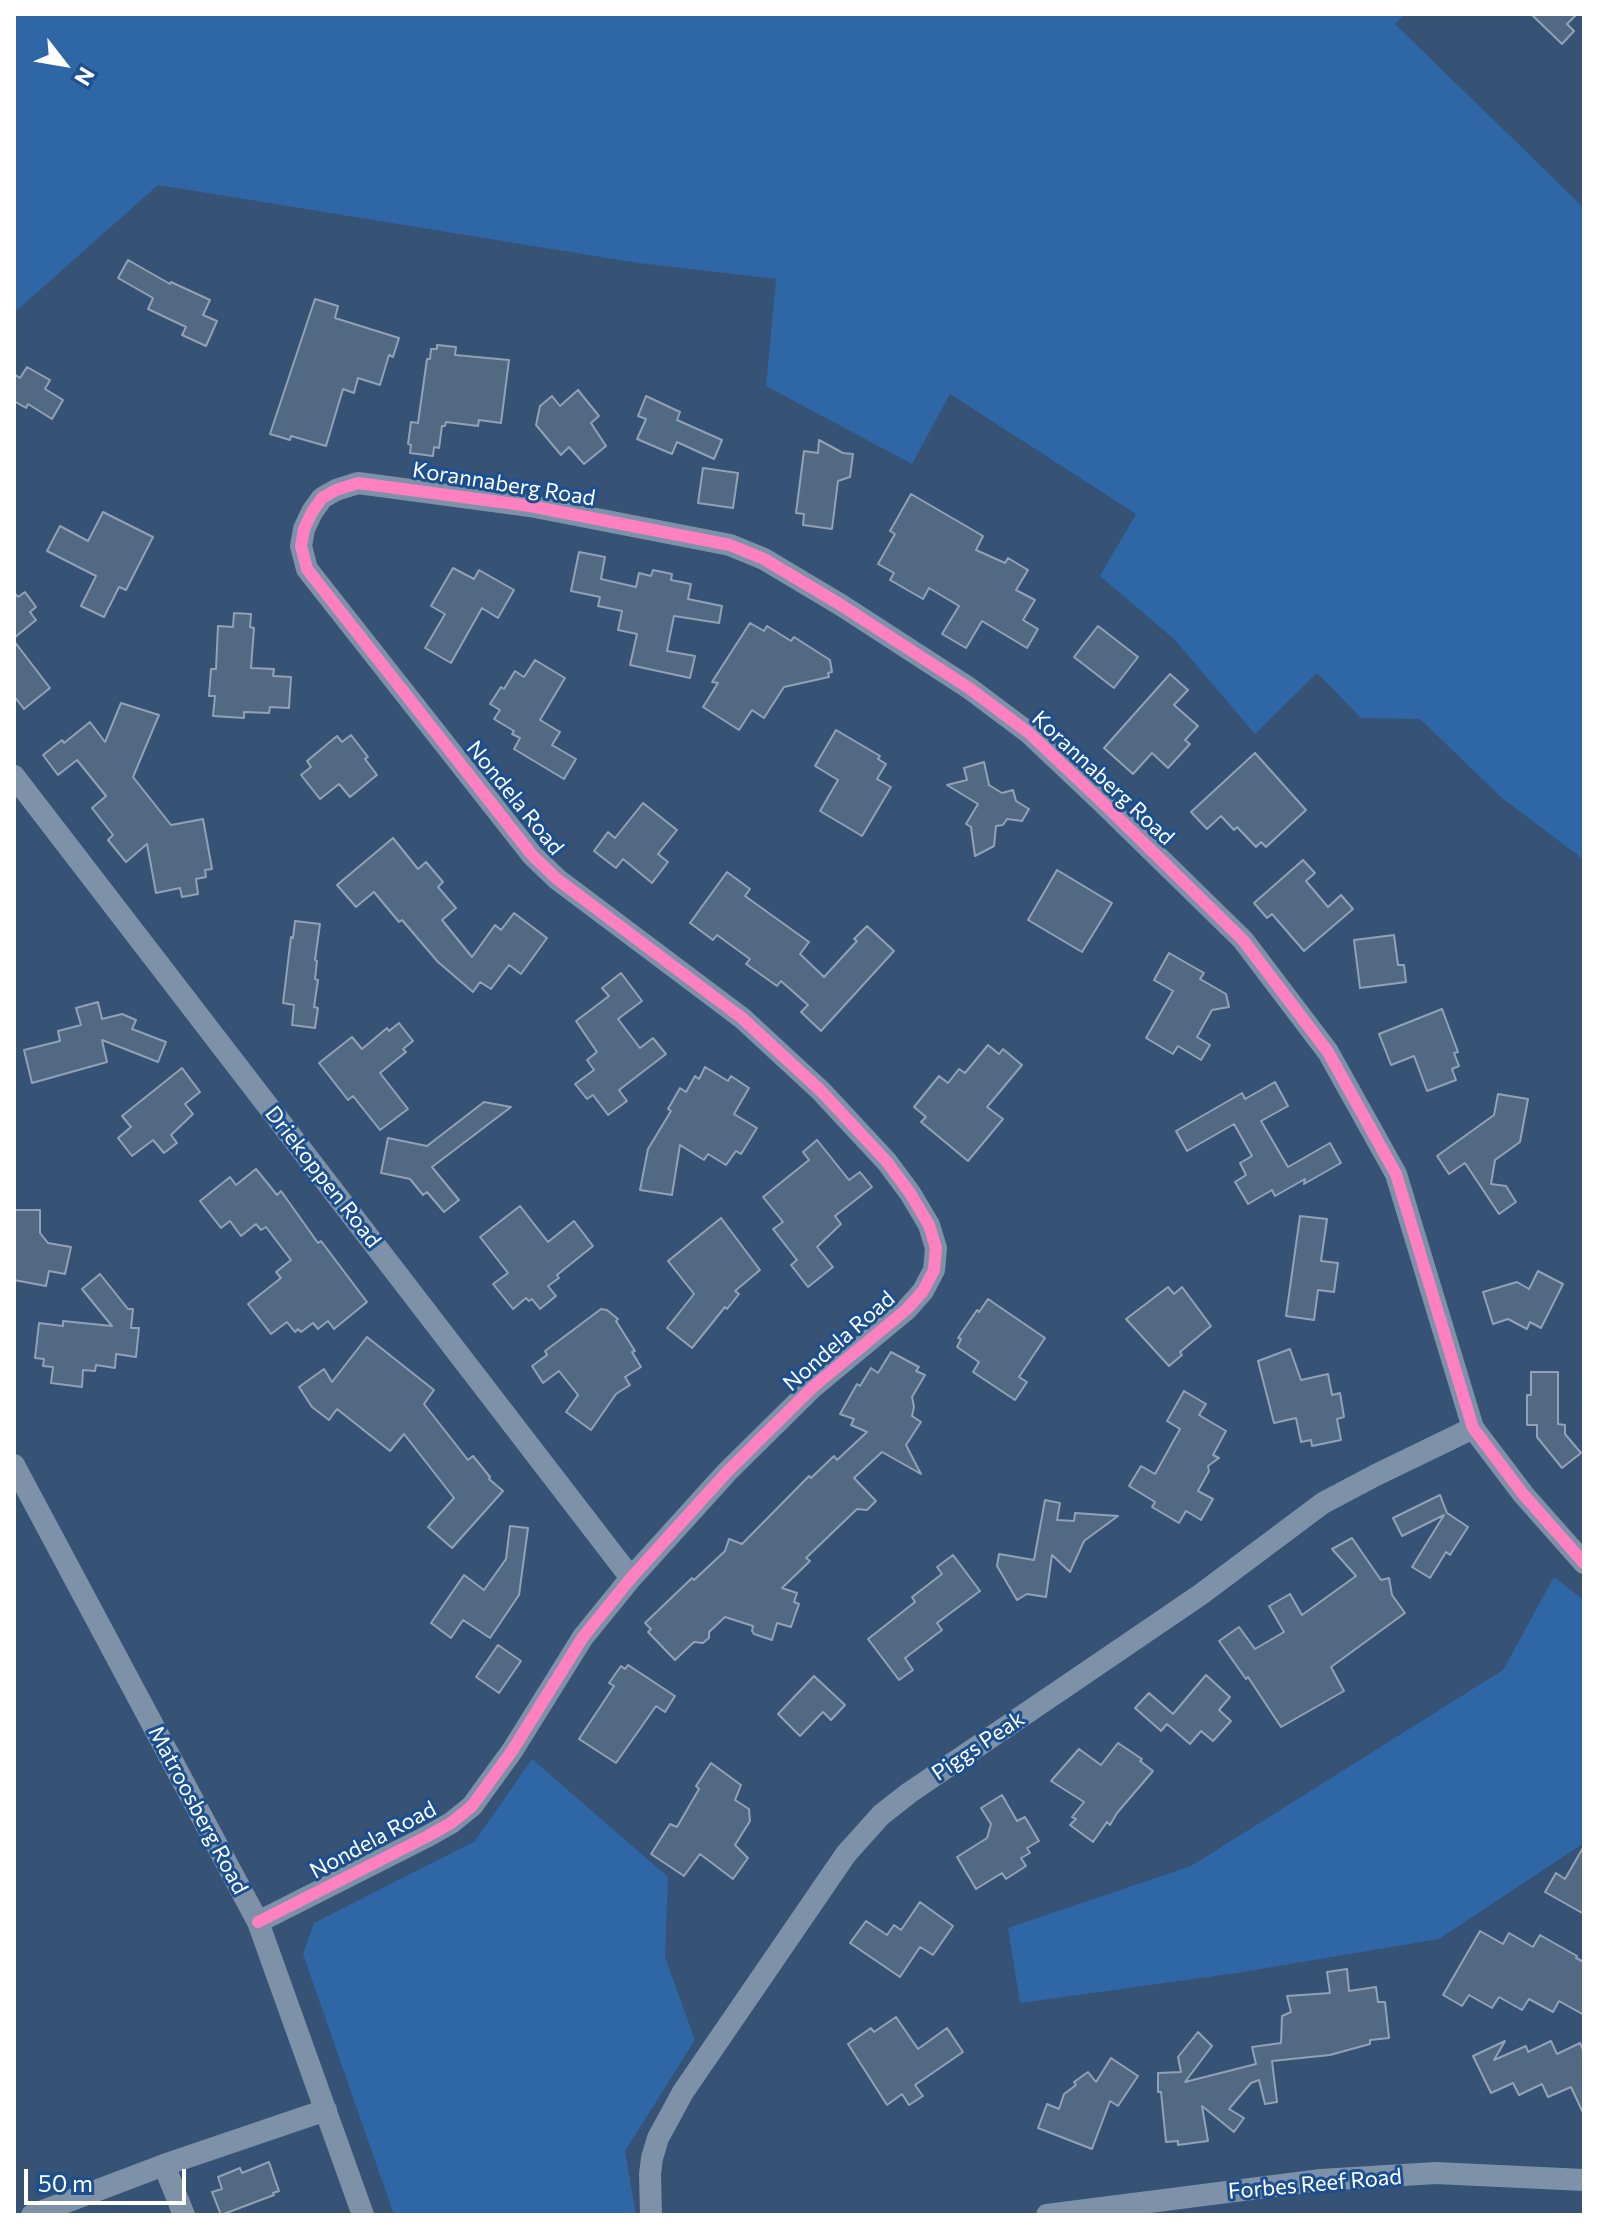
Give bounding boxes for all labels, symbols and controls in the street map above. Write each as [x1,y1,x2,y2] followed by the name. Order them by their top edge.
[24,24,104,104] north arrow
[69,63,101,91] text: N
[411,457,597,511] street label: Korannaberg Road
[1026,705,1180,851] street label: Korannaberg Road
[461,736,569,860] street label: Nondela Road
[259,1101,387,1253] street label: Driekoppen Road
[778,1285,900,1397] street label: Nondela Road
[927,1705,1029,1787] street label: Piggs Peak
[143,1721,253,1899] street label: Matroosberg Road
[305,1796,441,1884] street label: Nondela Road
[28,2153,190,2203] scale bar
[1227,2163,1403,2205] street label: Forbes Reef Road
[38,2168,93,2197] text: 50 m

